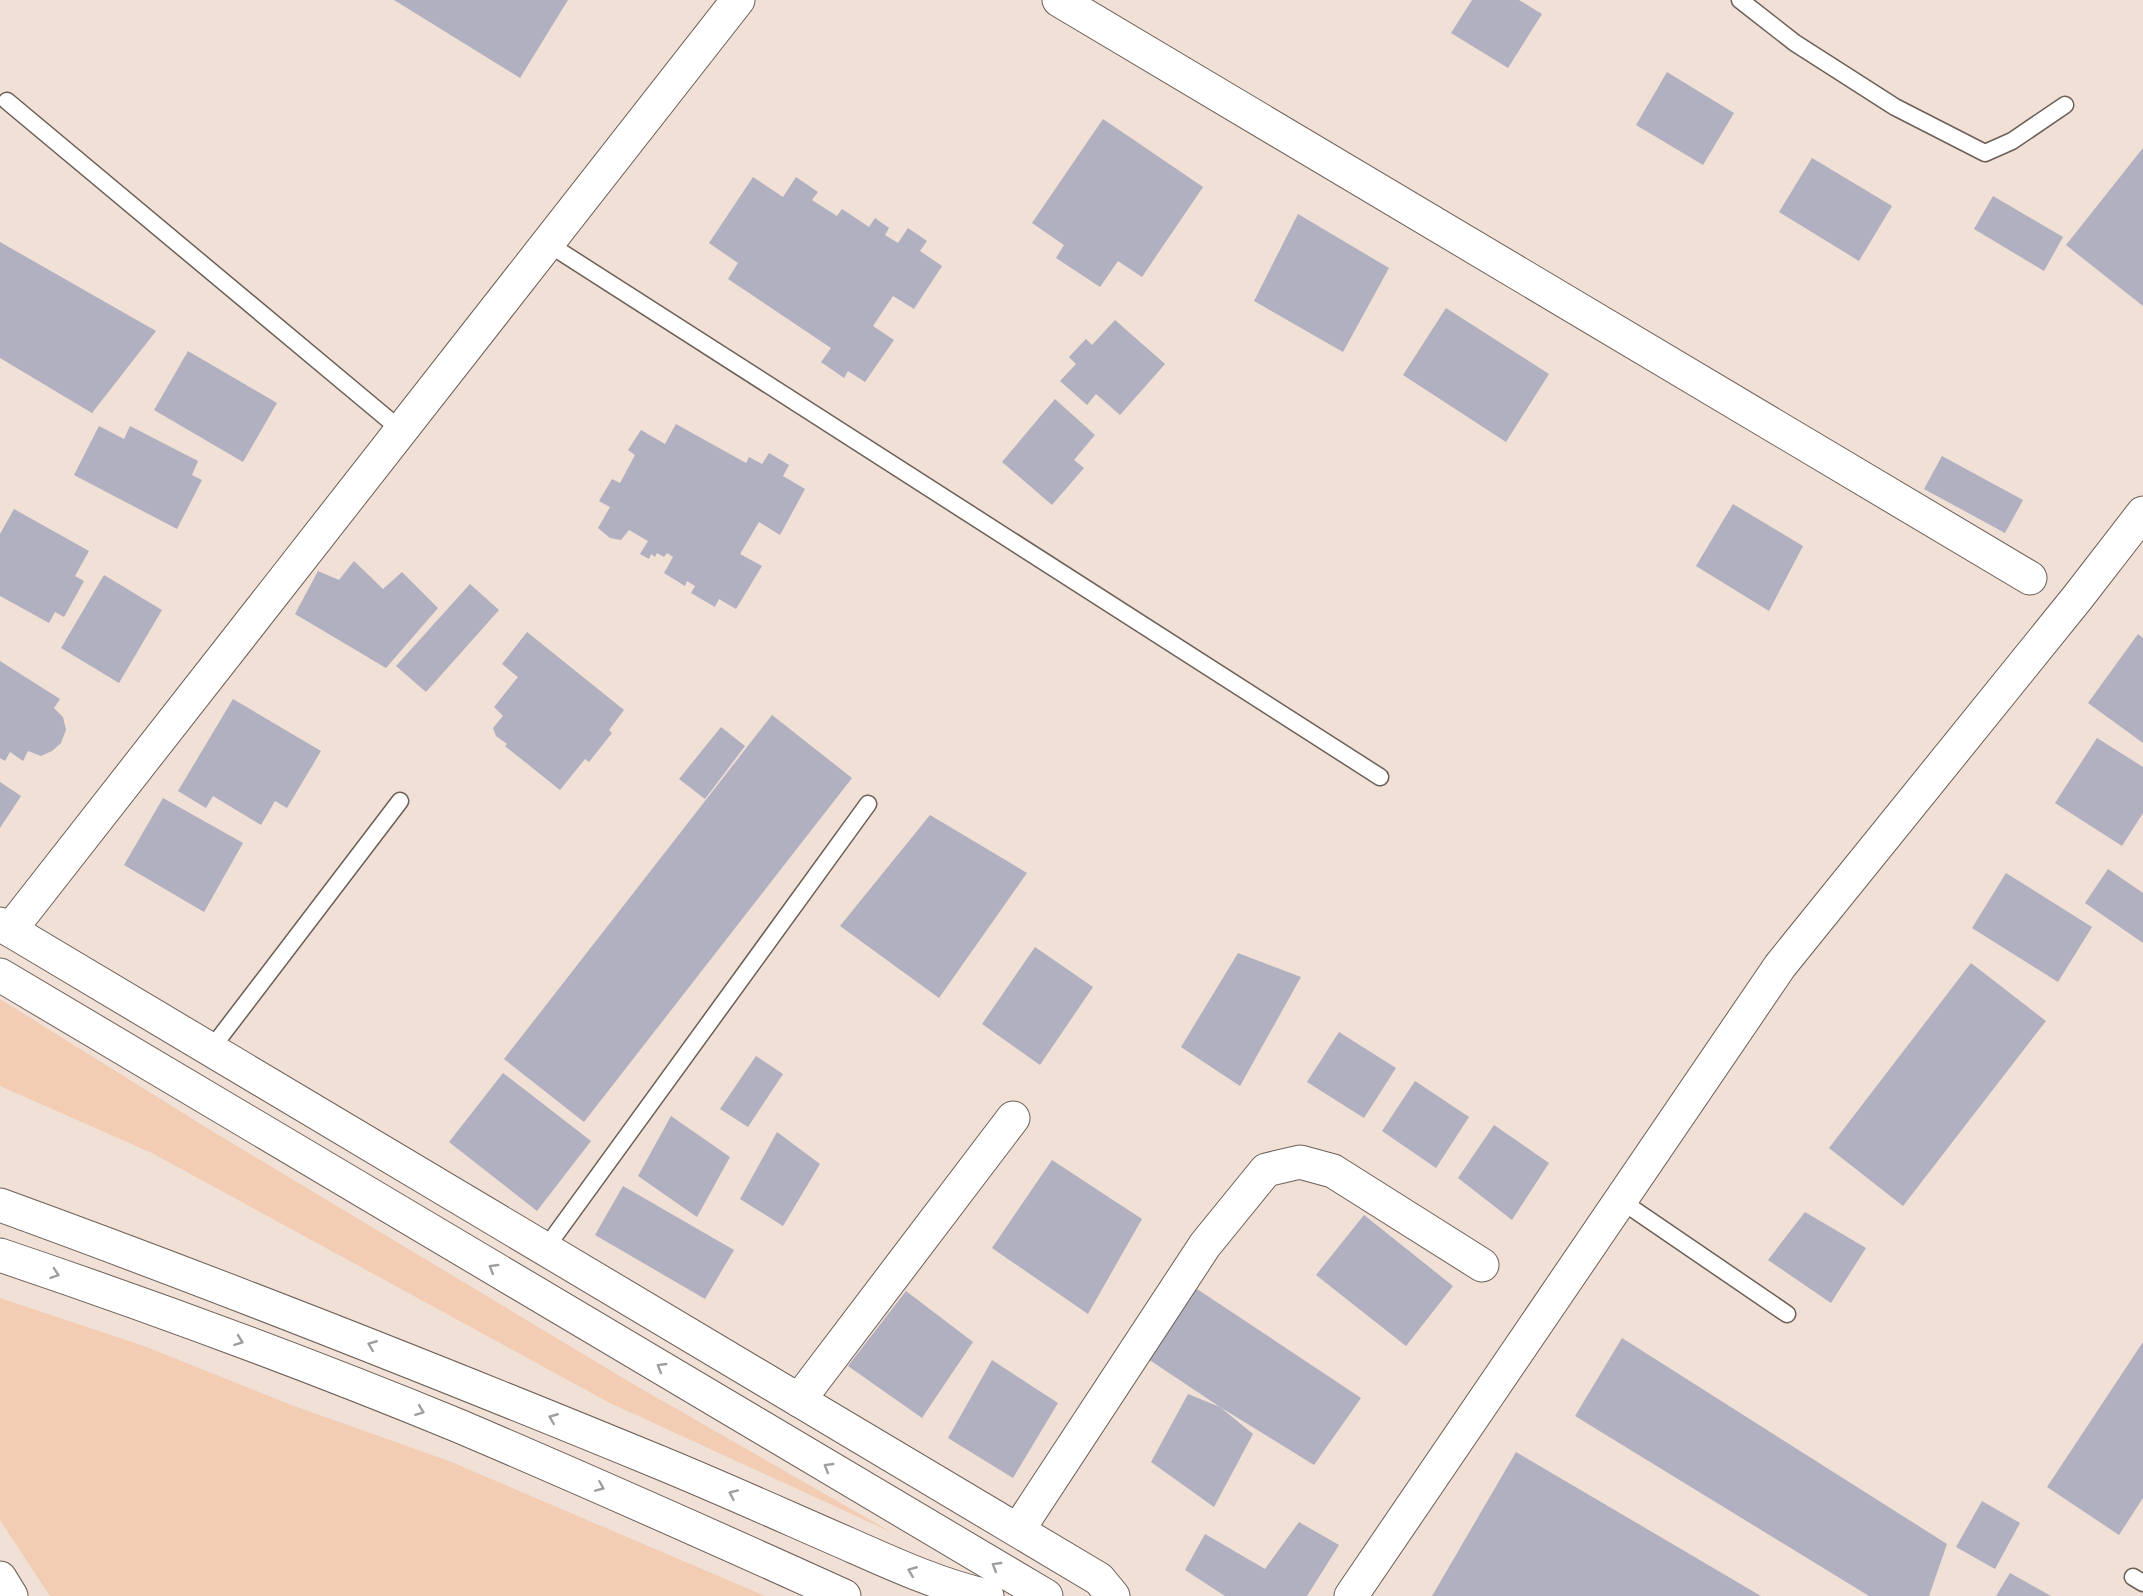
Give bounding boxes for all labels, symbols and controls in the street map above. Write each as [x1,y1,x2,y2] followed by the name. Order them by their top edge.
[489,1263,499,1275] one-way arrow
[49,1267,60,1279] one-way arrow
[233,1333,243,1346] one-way arrow
[367,1340,378,1353] one-way arrow
[657,1363,667,1374] one-way arrow
[414,1404,425,1416] one-way arrow
[548,1413,559,1425] one-way arrow
[824,1462,834,1474] one-way arrow
[594,1480,605,1492] one-way arrow
[728,1489,739,1501] one-way arrow
[992,1562,1002,1574] one-way arrow
[907,1566,918,1578] one-way arrow

